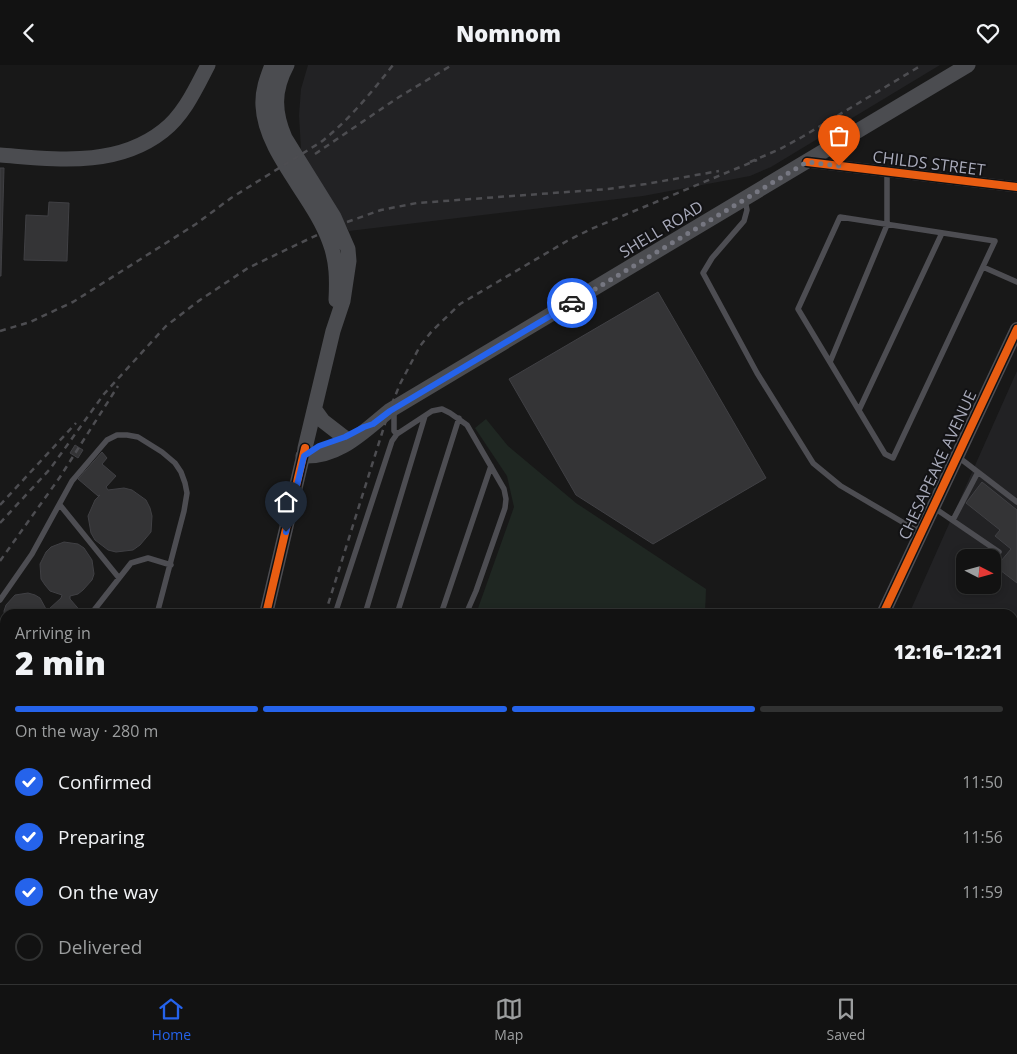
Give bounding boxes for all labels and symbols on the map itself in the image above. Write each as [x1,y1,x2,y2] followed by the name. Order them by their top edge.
[818,115,860,166] pin
[871,145,987,181] street label: CHILDS STREET
[615,195,707,263] street label: SHELL ROAD
[547,278,597,328] courier
[893,387,981,543] street label: CHESAPEAKE AVENUE
[265,481,307,532] pin
[956,549,1001,594] north arrow

